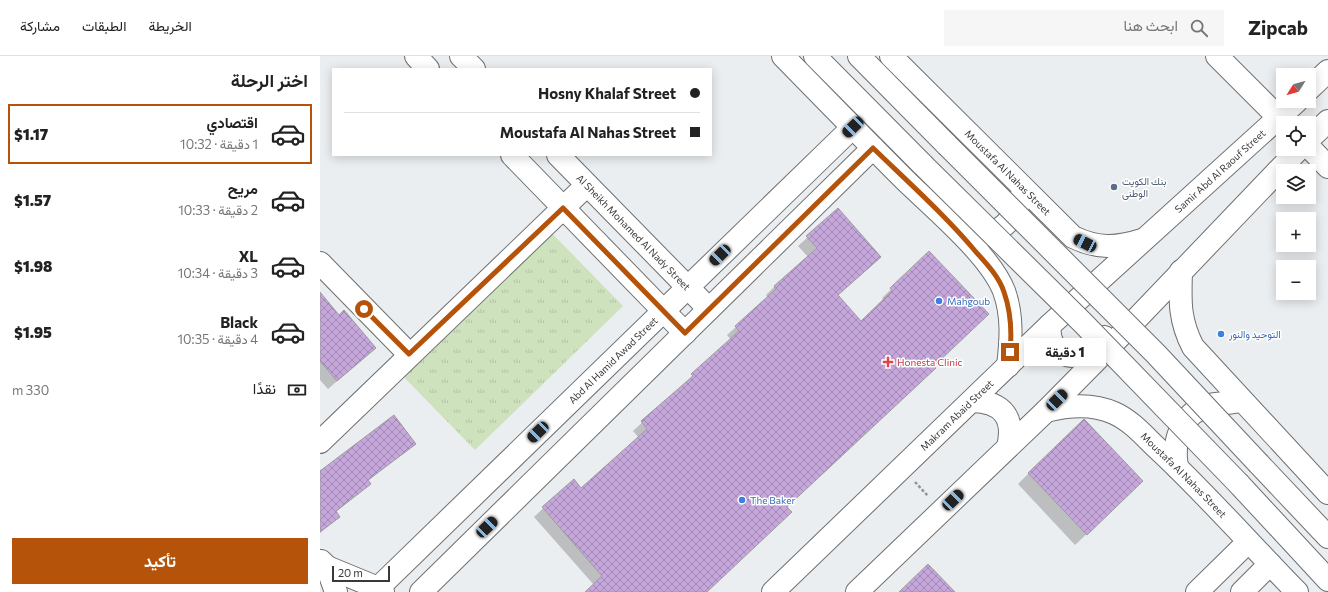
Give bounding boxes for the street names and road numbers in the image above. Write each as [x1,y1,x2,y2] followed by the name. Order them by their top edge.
[963,127,1053,217] street label: Moustafa Al Nahas Street
[1172,127,1268,215] street label: Samir Abd Al Raouf Street
[574,172,693,293] street label: Al Sheikh Mohamed Al Nady Street
[566,314,660,406] street label: Abd Al Hamid Awad Street
[918,377,996,453] street label: Makram Abaid Street
[1138,430,1229,520] street label: Moustafa Al Nahas Street

